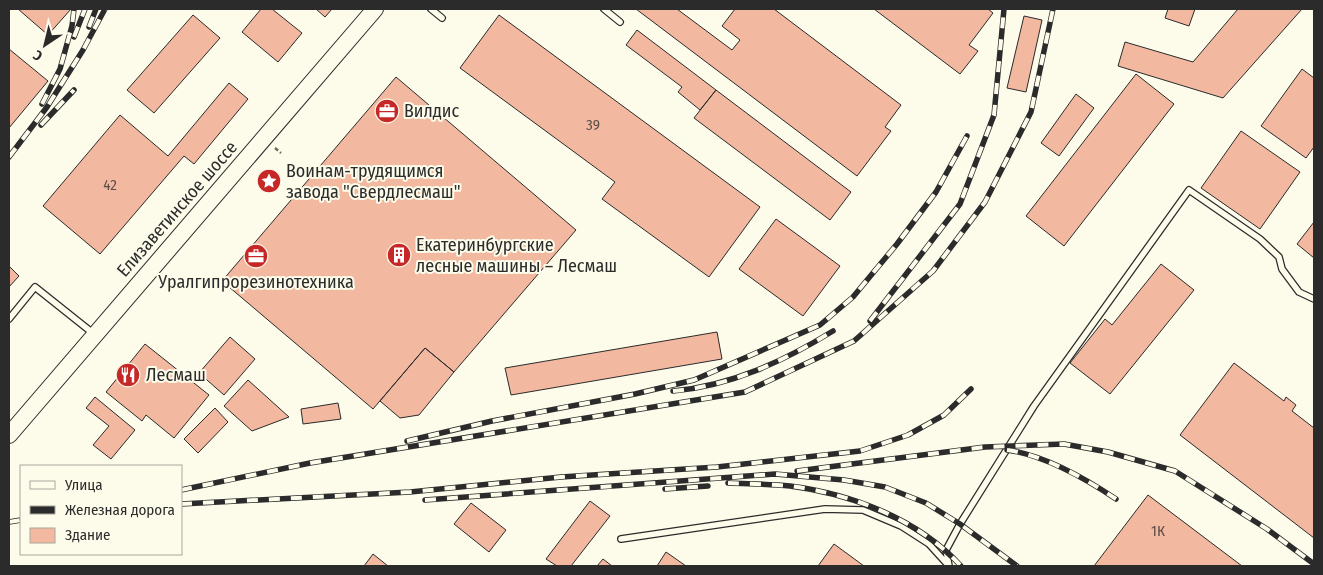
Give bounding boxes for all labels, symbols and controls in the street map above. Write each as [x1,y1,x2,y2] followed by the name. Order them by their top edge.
[20,20,70,70] north arrow
[29,46,46,64] text: С
[374,98,400,124] office icon: Вилдис
[404,100,460,122] place label: Вилдис
[586,116,600,134] house number: 39
[112,137,242,281] street label: Елизаветинское шоссе
[286,160,460,203] place label: Воинам-трудящимся завода "Свердлесмаш"
[256,168,282,194] place icon: Воинам-трудящимся завода "Свердлесмаш"
[103,176,117,194] house number: 42
[416,234,617,277] place label: Екатеринбургские лесные машины – Лесмаш
[386,242,412,268] building icon: Екатеринбургские лесные машины – Лесмаш
[243,243,269,269] office icon: Уралгипрорезинотехника
[157,271,354,293] place label: Уралгипрорезинотехника
[115,362,141,388] restaurant icon: Лесмаш
[146,364,206,386] place label: Лесмаш
[20,465,182,555] legend
[64,476,103,494] text: Улица
[65,501,175,519] text: Железная дорога
[1151,522,1165,540] house number: 1К
[65,526,111,544] text: Здание

